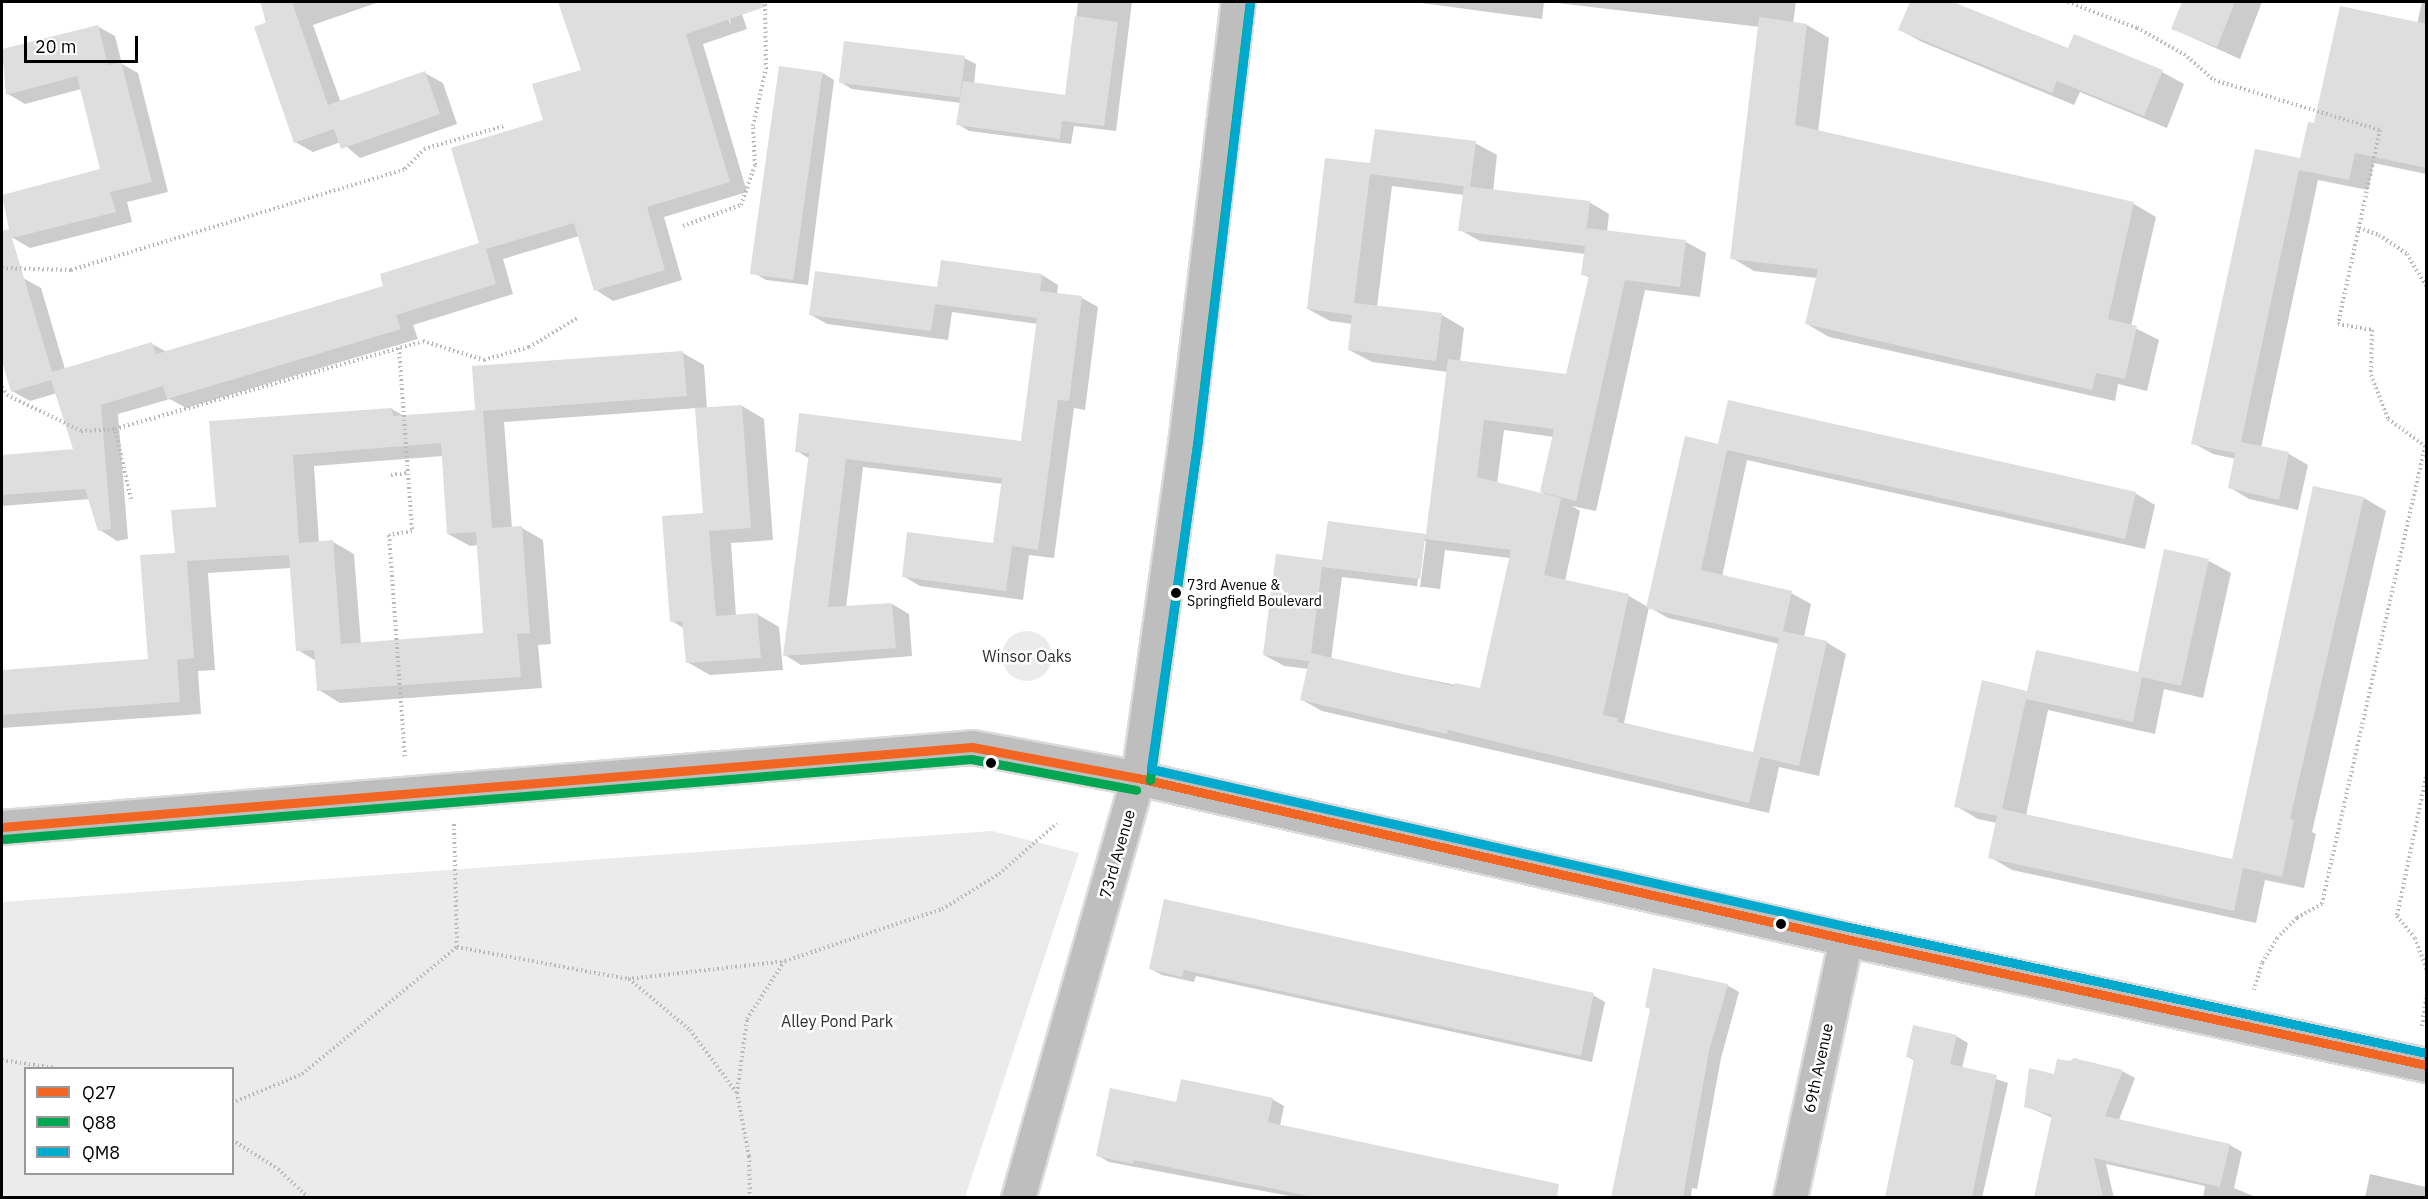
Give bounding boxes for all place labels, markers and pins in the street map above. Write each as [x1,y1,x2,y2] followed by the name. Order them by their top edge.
[1187,577,1322,610] place label: 73rd Avenue & Springfield Boulevard
[1170,587,1182,599] marker: 73rd Avenue & Springfield Boulevard
[985,757,997,769] unlabelled marker
[1775,918,1787,930] unlabelled marker

